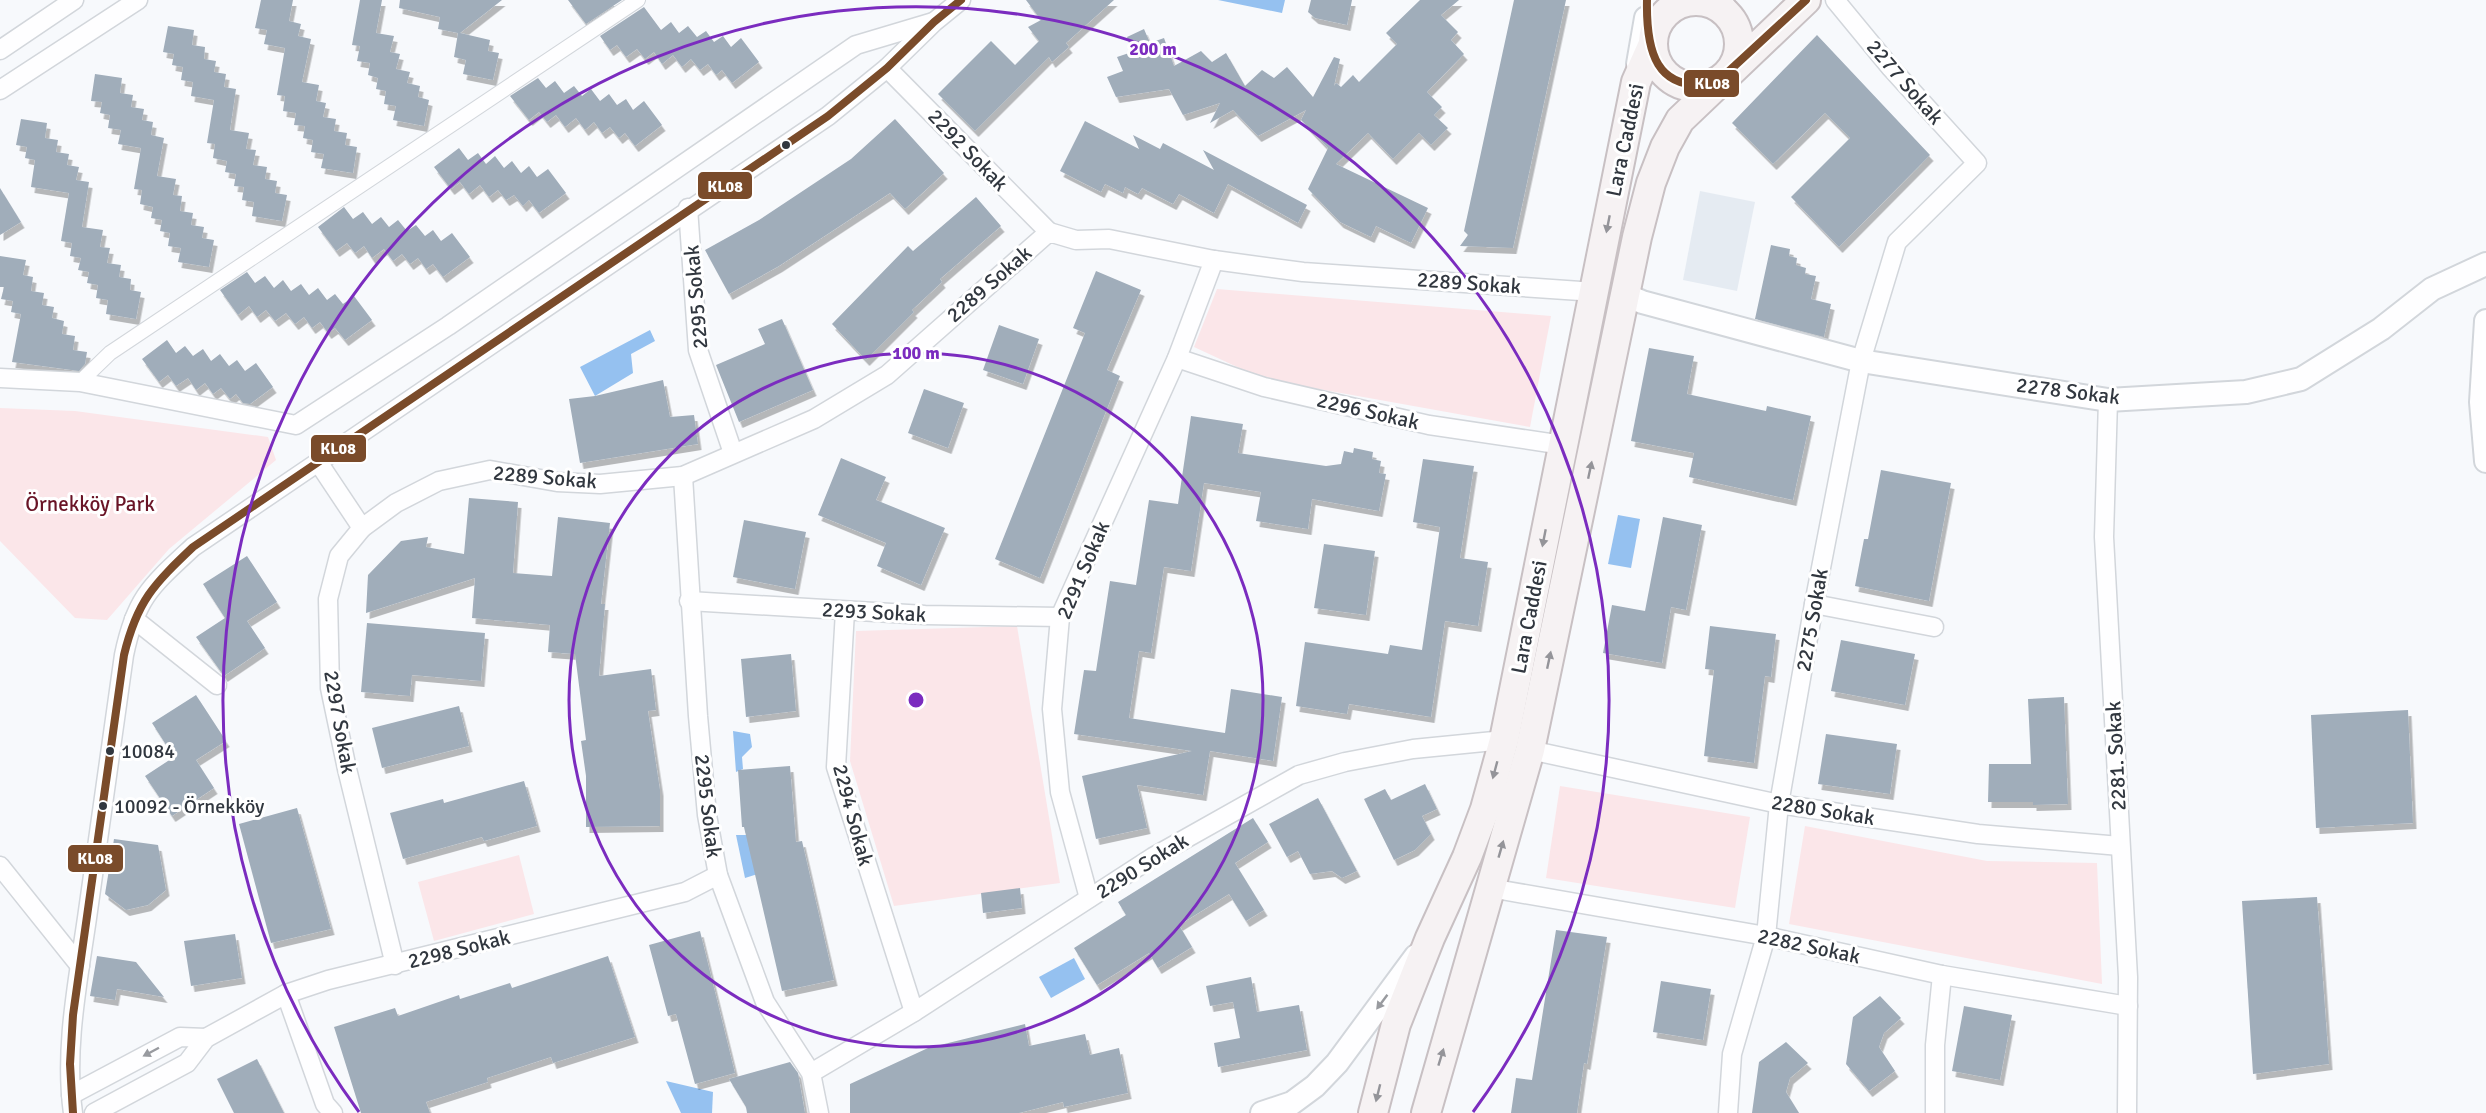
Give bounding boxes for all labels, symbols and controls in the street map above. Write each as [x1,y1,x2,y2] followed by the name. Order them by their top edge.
[1861,34,1949,130] street label: 2277 Sokak
[1129,38,1177,60] text: 200 m
[1683,69,1740,98] line badge: KL08
[1694,74,1730,94] text: KL08
[1600,81,1650,199] street label: Lara Caddesi
[922,103,1014,197] street label: 2292 Sokak
[780,139,792,151] unlabelled marker
[697,171,753,200] line badge: KL08
[707,177,743,197] text: KL08
[1603,215,1612,234] one-way arrow
[941,240,1037,328] street label: 2289 Sokak
[678,243,713,350] street label: 2295 Sokak
[1416,266,1522,300] street label: 2289 Sokak
[892,342,940,364] text: 100 m
[2015,372,2122,410] street label: 2278 Sokak
[1314,387,1422,435] street label: 2296 Sokak
[310,434,367,463] line badge: KL08
[320,439,356,459] text: KL08
[492,460,599,495] street label: 2289 Sokak
[1585,460,1595,479] one-way arrow
[25,491,155,517] park label: Örnekköy Park
[1051,516,1116,623] street label: 2291 Sokak
[1539,529,1548,548] one-way arrow
[1505,558,1553,676] street label: Lara Caddesi
[1790,566,1834,674] street label: 2275 Sokak
[821,596,927,628] street label: 2293 Sokak
[1545,651,1554,670] one-way arrow
[318,668,362,776] street label: 2297 Sokak
[906,690,926,710] centre of rings
[2100,700,2132,812] street label: 2281. Sokak
[121,739,175,764] place label: 10084
[104,745,116,757] marker: 10084
[689,753,727,860] street label: 2295 Sokak
[827,761,879,869] street label: 2294 Sokak
[1490,761,1500,779] one-way arrow
[1769,789,1877,831] street label: 2280 Sokak
[114,794,265,819] place label: 10092 - Örnekköy
[97,800,109,812] marker: 10092 - Örnekköy
[1091,827,1193,905] street label: 2290 Sokak
[1497,840,1506,858] one-way arrow
[67,844,124,873] line badge: KL08
[77,849,113,869] text: KL08
[1755,922,1863,970] street label: 2282 Sokak
[405,924,513,974] street label: 2298 Sokak
[1377,994,1389,1009] one-way arrow
[142,1047,159,1057] one-way arrow
[1437,1048,1446,1066] one-way arrow
[1372,1083,1382,1102] one-way arrow

